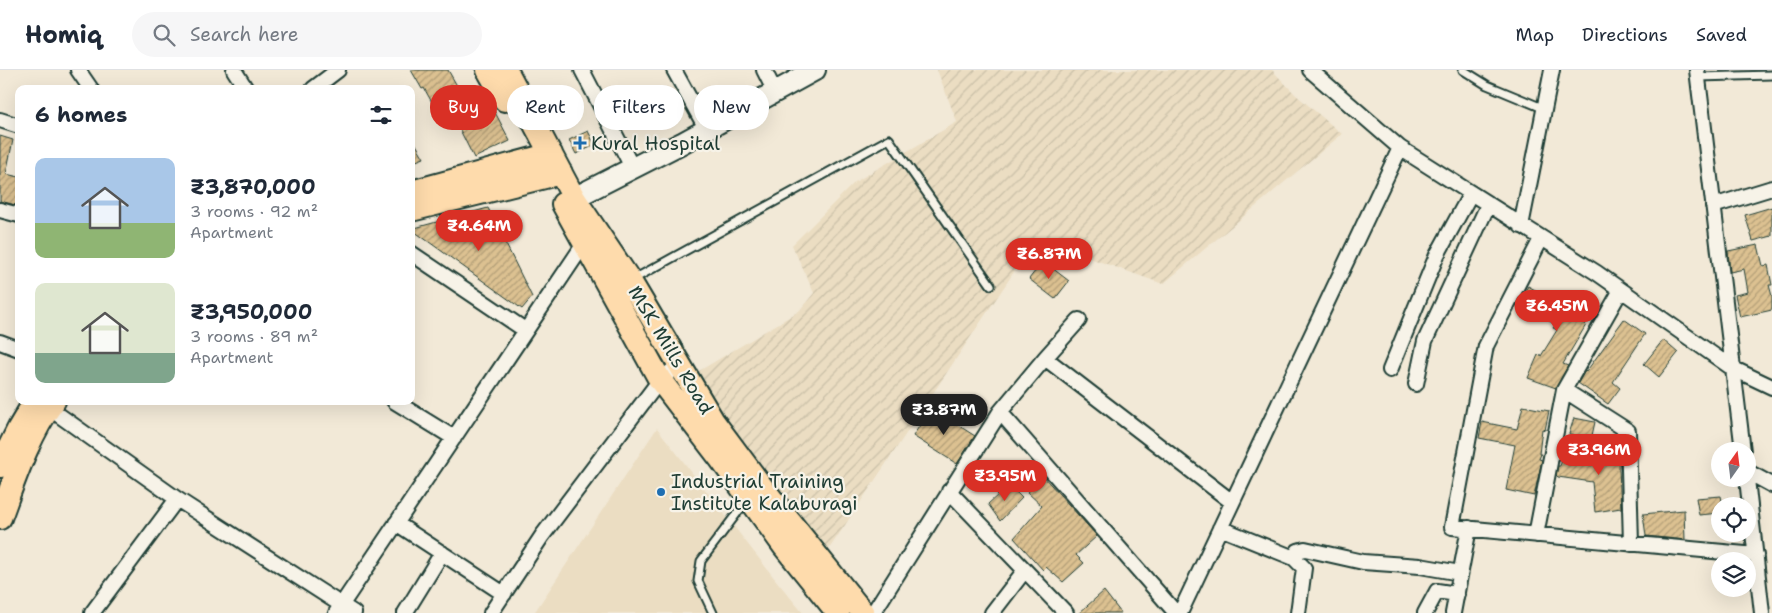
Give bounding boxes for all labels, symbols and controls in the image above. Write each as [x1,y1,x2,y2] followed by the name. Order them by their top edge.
[132,12,482,57] search box
[25,19,102,51] text: Homiq
[150,21,178,49] icon: search
[190,22,299,47] text: Search here
[1516,23,1554,47] text: Map
[1582,23,1668,47] text: Directions
[1696,23,1747,47] text: Saved
[430,85,497,130] chip: Buy
[507,85,584,130] chip: Rent
[594,85,684,130] chip: Filters
[694,85,769,130] chip: New
[35,101,127,129] text: 6 homes
[367,101,395,129] icon: filters
[591,131,720,156] place label: Kural Hospital
[573,136,587,150] marker: Kural Hospital
[190,173,316,201] text: ₹3,870,000
[75,178,135,238] icon: home
[190,201,318,222] text: 3 rooms · 92 m²
[438,210,520,252] pin: ₹4.64M
[447,215,511,236] text: ₹4.64M
[190,222,273,243] text: Apartment
[1008,238,1090,280] pin: ₹6.87M
[1017,243,1081,264] text: ₹6.87M
[623,281,719,419] street label: MSK Mills Road
[1516,290,1598,332] pin: ₹6.45M
[1526,295,1588,316] text: ₹6.45M
[190,298,312,326] text: ₹3,950,000
[75,303,135,363] icon: home
[190,326,318,347] text: 3 rooms · 89 m²
[190,347,273,368] text: Apartment
[903,394,985,436] pin: ₹3.87M
[912,399,976,420] text: ₹3.87M
[1558,434,1640,476] pin: ₹3.96M
[1567,439,1631,460] text: ₹3.96M
[1711,442,1756,488] north arrow
[1711,442,1756,597] map controls
[964,460,1046,502] pin: ₹3.95M
[974,465,1036,486] text: ₹3.95M
[671,469,858,516] place label: Industrial Training Institute Kalaburagi
[655,486,667,498] marker: Industrial Training Institute Kalaburagi
[1711,497,1756,542] button: locate
[1711,552,1756,597] button: layers

